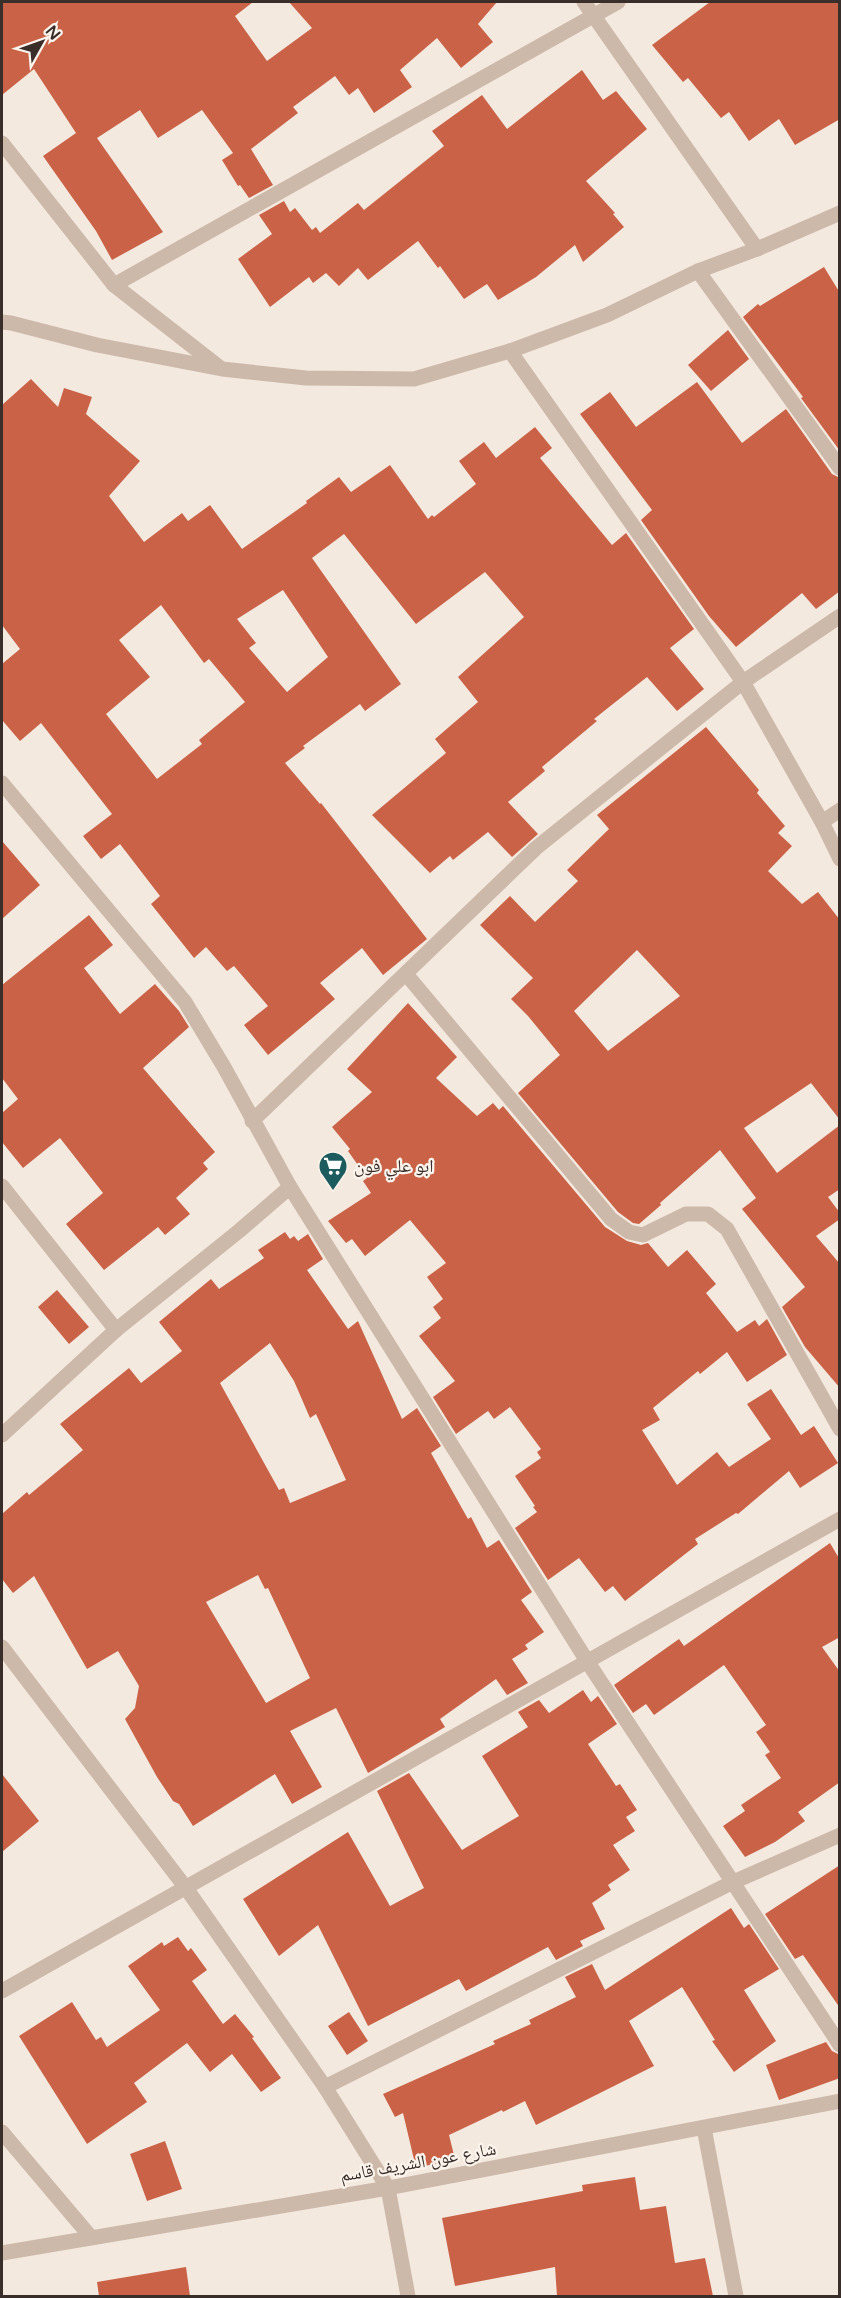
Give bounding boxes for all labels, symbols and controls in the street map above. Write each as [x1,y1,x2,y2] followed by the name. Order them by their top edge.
[12,12,72,72] north arrow
[41,22,65,44] text: N
[317,1150,349,1192] supermarket icon: ابو علي فون
[354,1155,433,1181] place label: ابو علي فون
[338,2137,498,2188] street label: شارع عون الشريف قاسم

